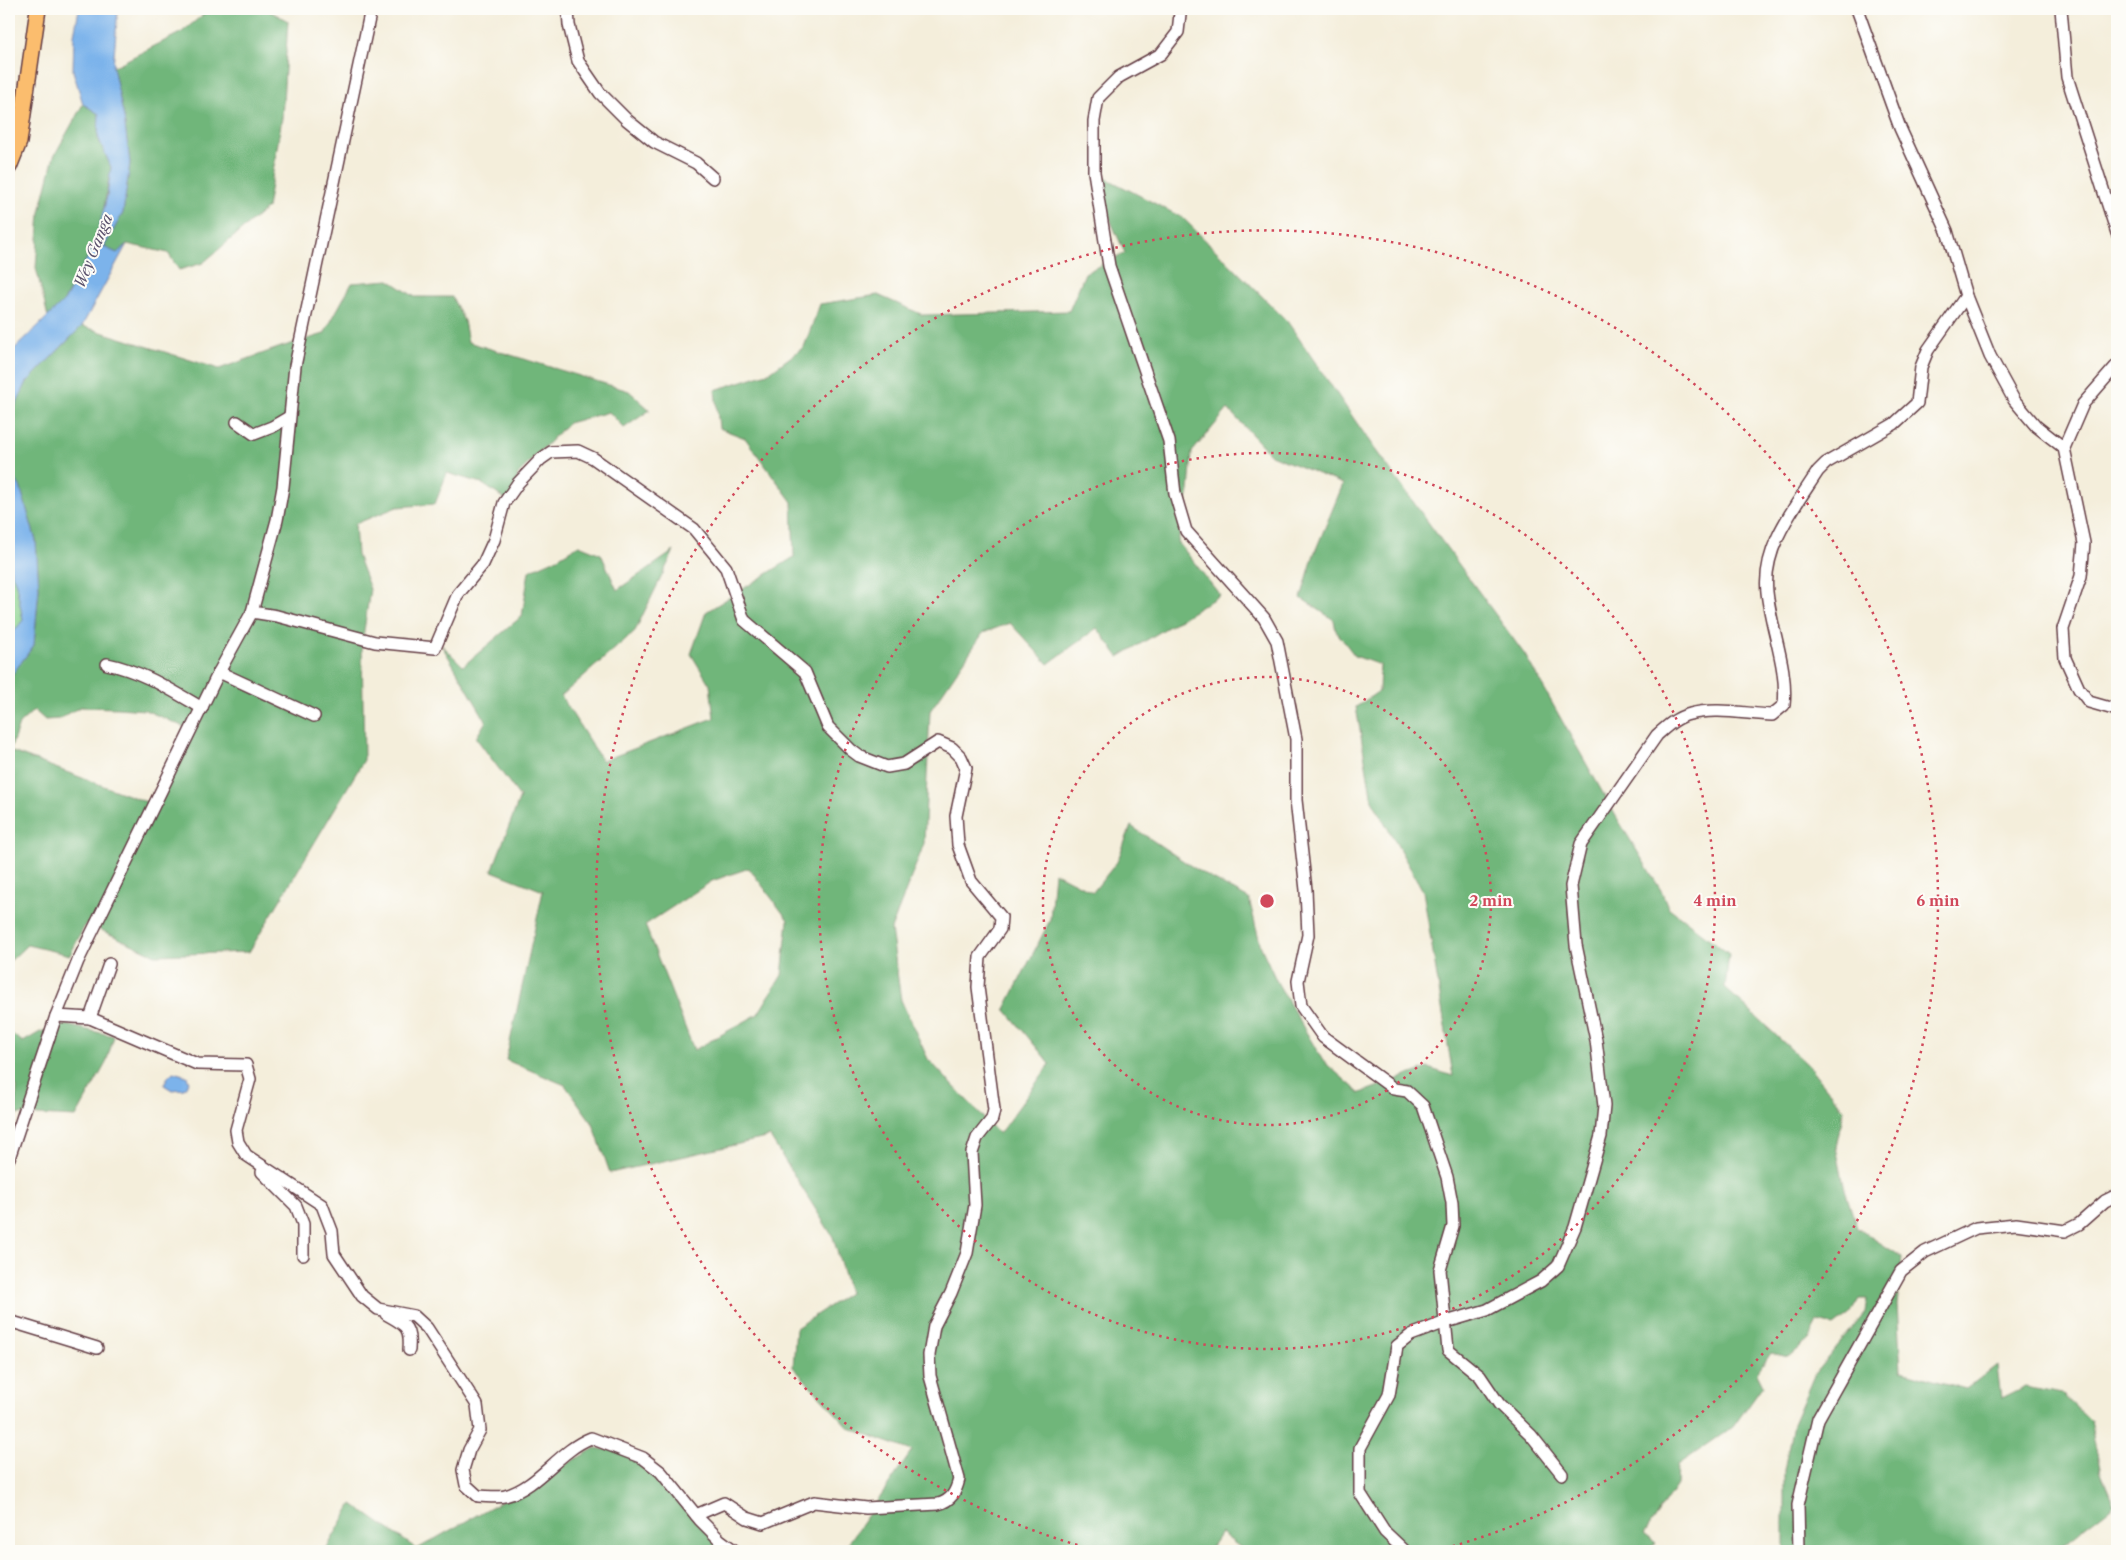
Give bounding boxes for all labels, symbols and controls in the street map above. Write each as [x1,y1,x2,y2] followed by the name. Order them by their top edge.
[70,211,116,291] water label: Wey Ganga
[1469,891,1513,910] text: 2 min
[1693,891,1737,910] text: 4 min
[1916,891,1960,910] text: 6 min
[1258,892,1276,910] centre of rings

